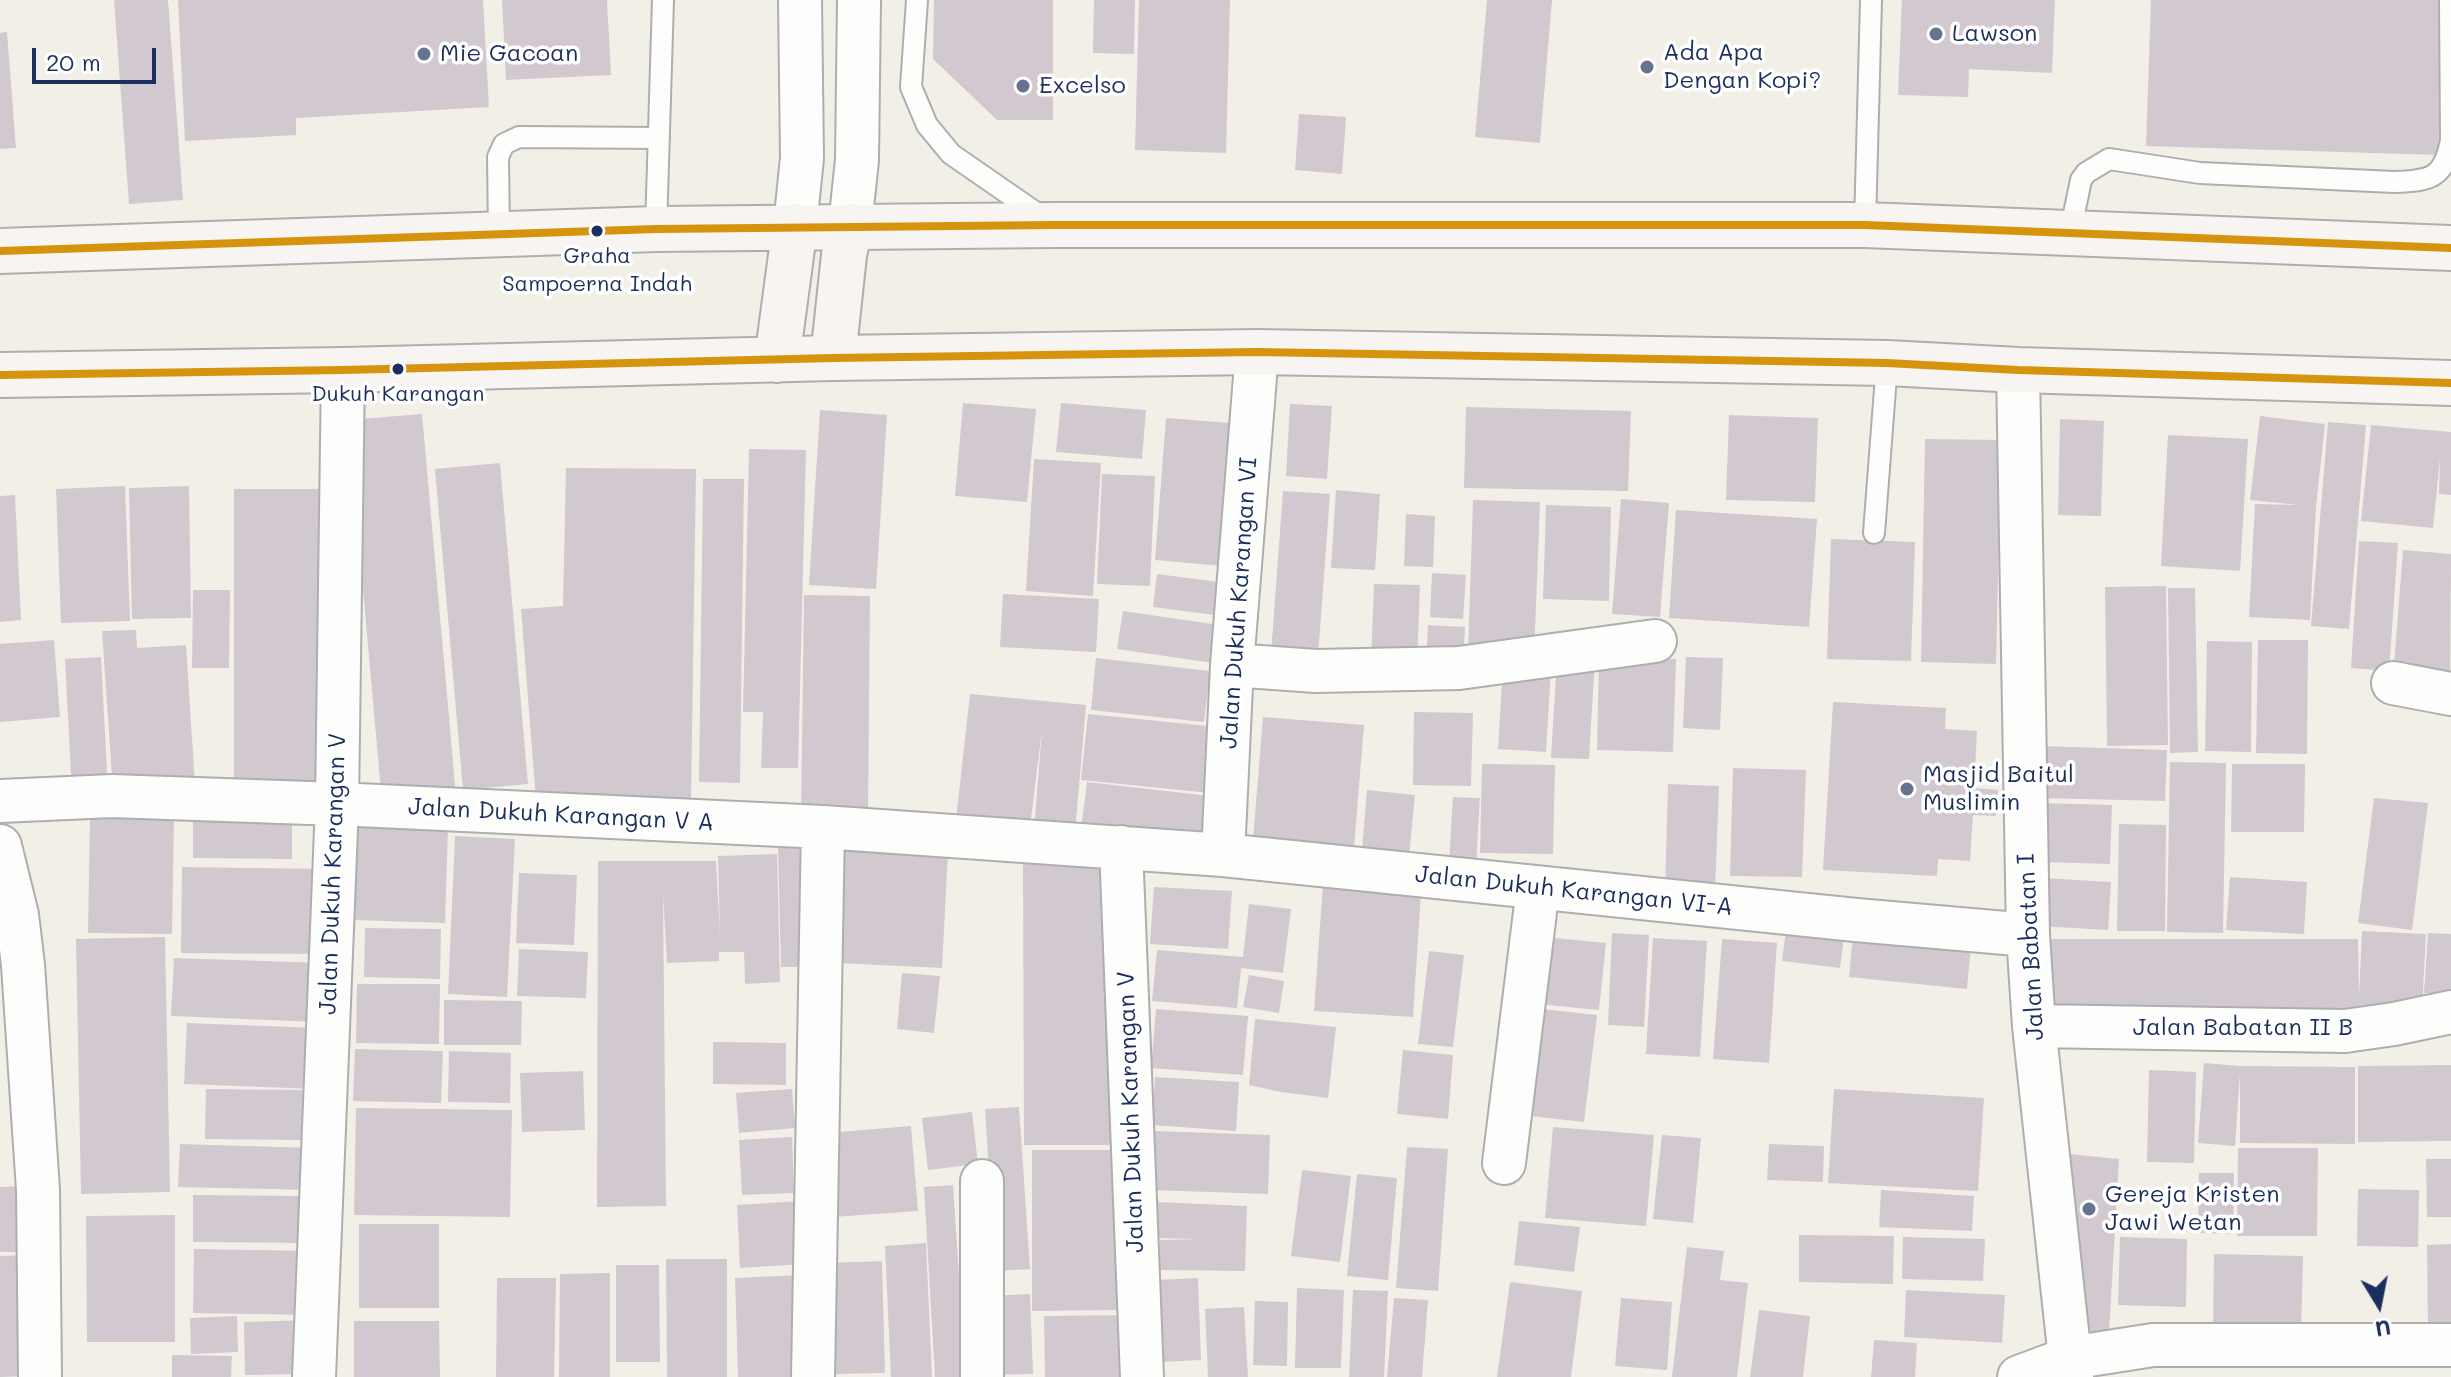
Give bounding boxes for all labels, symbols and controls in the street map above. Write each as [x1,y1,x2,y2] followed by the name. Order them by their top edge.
[1952,20,2037,48] place label: Lawson
[1927,25,1945,43] marker: Lawson
[36,32,160,82] scale bar
[1663,39,1821,95] place label: Ada Apa Dengan Kopi?
[440,40,578,68] place label: Mie Gacoan
[415,45,433,63] marker: Mie Gacoan
[46,46,101,77] text: 20 m
[1638,58,1656,76] marker: Ada Apa Dengan Kopi?
[1039,72,1126,100] place label: Excelso
[1014,77,1032,95] marker: Excelso
[589,223,605,239] marker: Graha Sampoerna Indah
[502,243,692,294] place label: Graha Sampoerna Indah
[390,361,406,377] marker: Dukuh Karangan
[312,381,484,407] place label: Dukuh Karangan
[1214,456,1264,750] street label: Jalan Dukuh Karangan VI
[314,733,352,1015] street label: Jalan Dukuh Karangan V
[1923,761,2074,817] place label: Masjid Baitul Muslimin
[1898,780,1916,798] marker: Masjid Baitul Muslimin
[407,793,715,837] street label: Jalan Dukuh Karangan V A
[2012,853,2050,1041] street label: Jalan Babatan I
[1414,860,1734,922] street label: Jalan Dukuh Karangan VI-A
[1112,971,1150,1253] street label: Jalan Dukuh Karangan V
[2133,1014,2353,1042] street label: Jalan Babatan II B
[2105,1181,2280,1237] place label: Gereja Kristen Jawi Wetan
[2080,1200,2098,1218] marker: Gereja Kristen Jawi Wetan
[2339,1265,2419,1345] north arrow
[2373,1314,2393,1345] text: U

